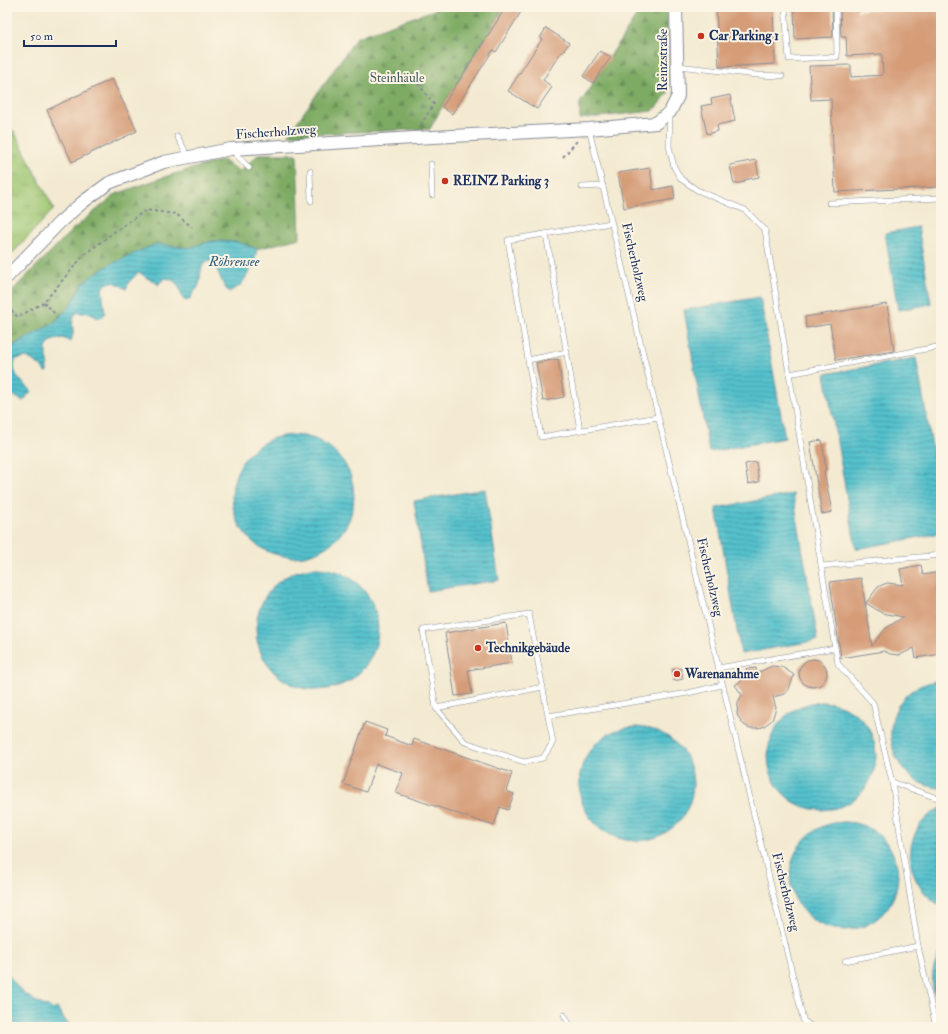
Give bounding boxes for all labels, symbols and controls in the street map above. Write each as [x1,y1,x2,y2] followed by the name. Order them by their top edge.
[24,22,116,48] scale bar
[655,28,671,91] street label: Reinzstraße
[709,28,779,45] place label: Car Parking 1
[30,29,54,44] text: 50 m
[696,31,706,41] marker: Car Parking 1
[370,70,425,86] park label: Steinhäule
[235,121,317,143] street label: Fischerholzweg
[453,173,549,190] place label: REINZ Parking 3
[440,176,450,186] marker: REINZ Parking 3
[618,221,652,304] street label: Fischerholzweg
[208,253,260,270] water label: Röhrensee
[693,536,727,619] street label: Fischerholzweg
[485,640,570,657] place label: Technikgebäude
[473,643,483,653] marker: Technikgebäude
[684,666,760,682] place label: Warenanahme
[672,669,682,679] marker: Warenanahme
[768,851,804,934] street label: Fischerholzweg

